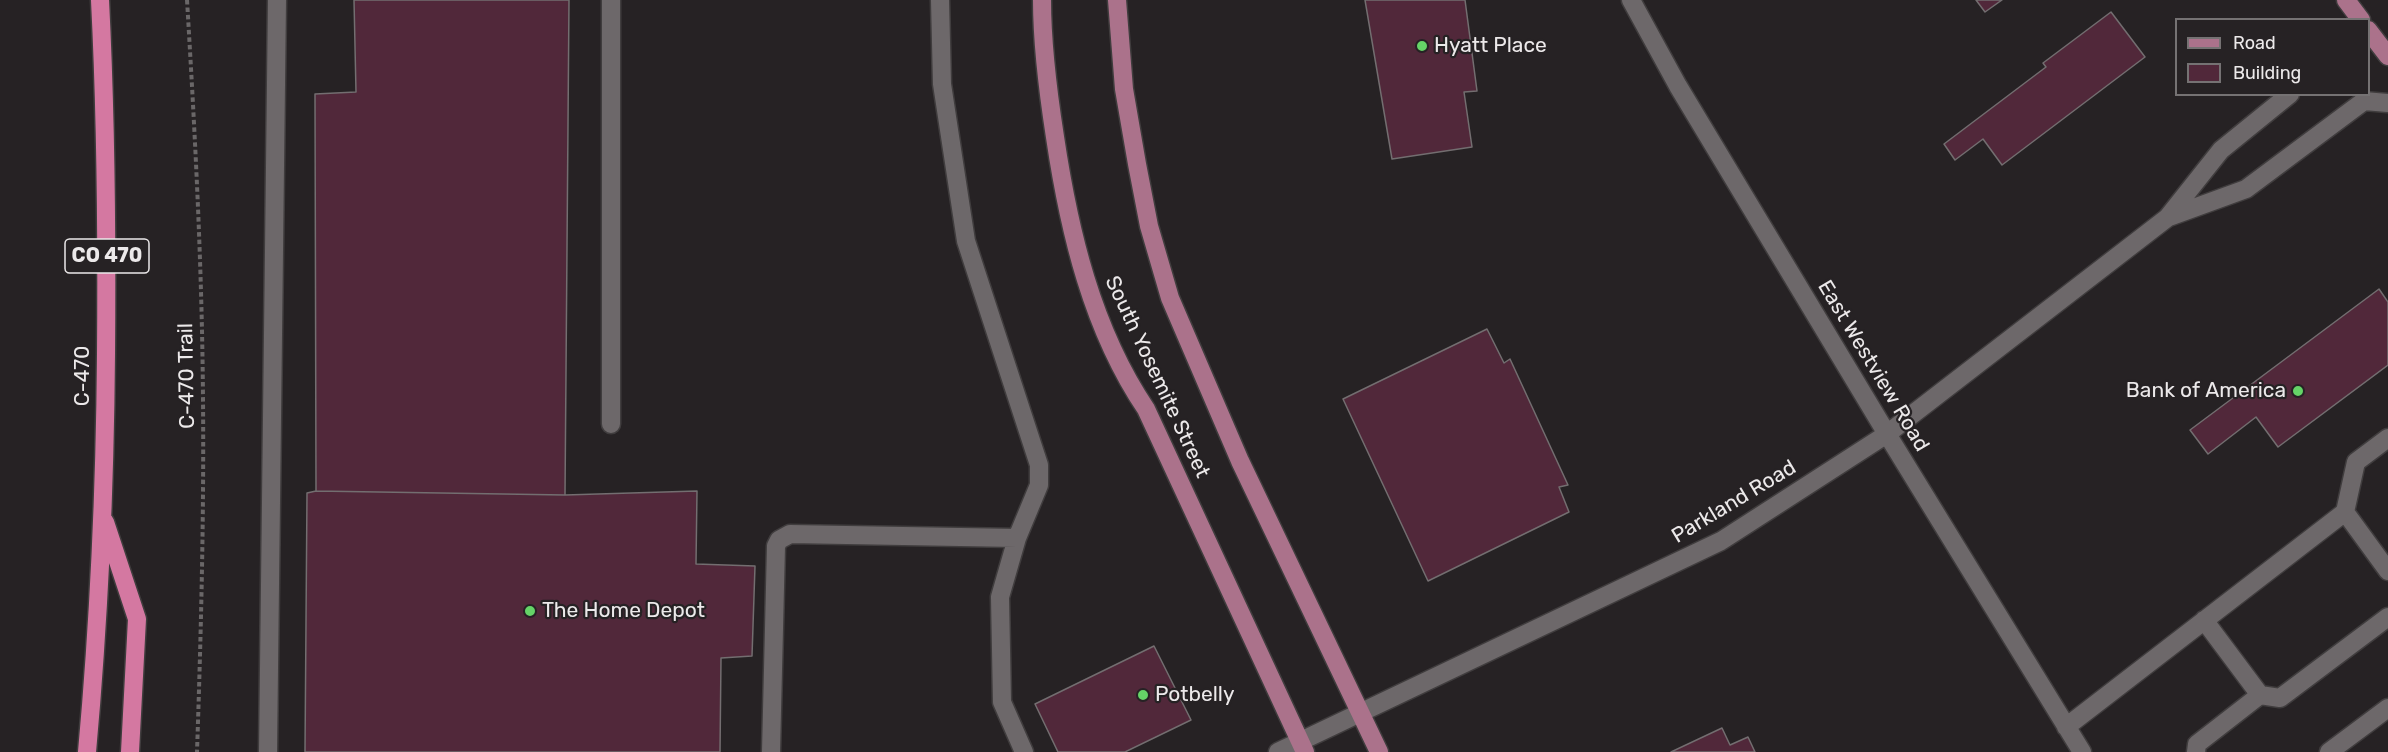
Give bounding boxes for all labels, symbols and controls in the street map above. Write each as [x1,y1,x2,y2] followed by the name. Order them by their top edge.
[2175,18,2370,96] legend
[2233,32,2276,54] text: Road
[1434,33,1547,59] place label: Hyatt Place
[1415,39,1429,53] marker: Hyatt Place
[2233,62,2301,84] text: Building
[65,239,149,273] road number: CO 470
[1099,272,1215,482] street label: South Yosemite Street
[1812,276,1934,456] street label: East Westview Road
[173,323,201,429] street label: C-470 Trail
[70,346,96,406] street label: C-470
[2126,378,2286,404] place label: Bank of America
[2291,384,2305,398] marker: Bank of America
[1667,455,1801,549] street label: Parkland Road
[542,598,705,624] place label: The Home Depot
[523,604,537,618] marker: The Home Depot
[1155,682,1235,708] place label: Potbelly
[1136,688,1150,702] marker: Potbelly

